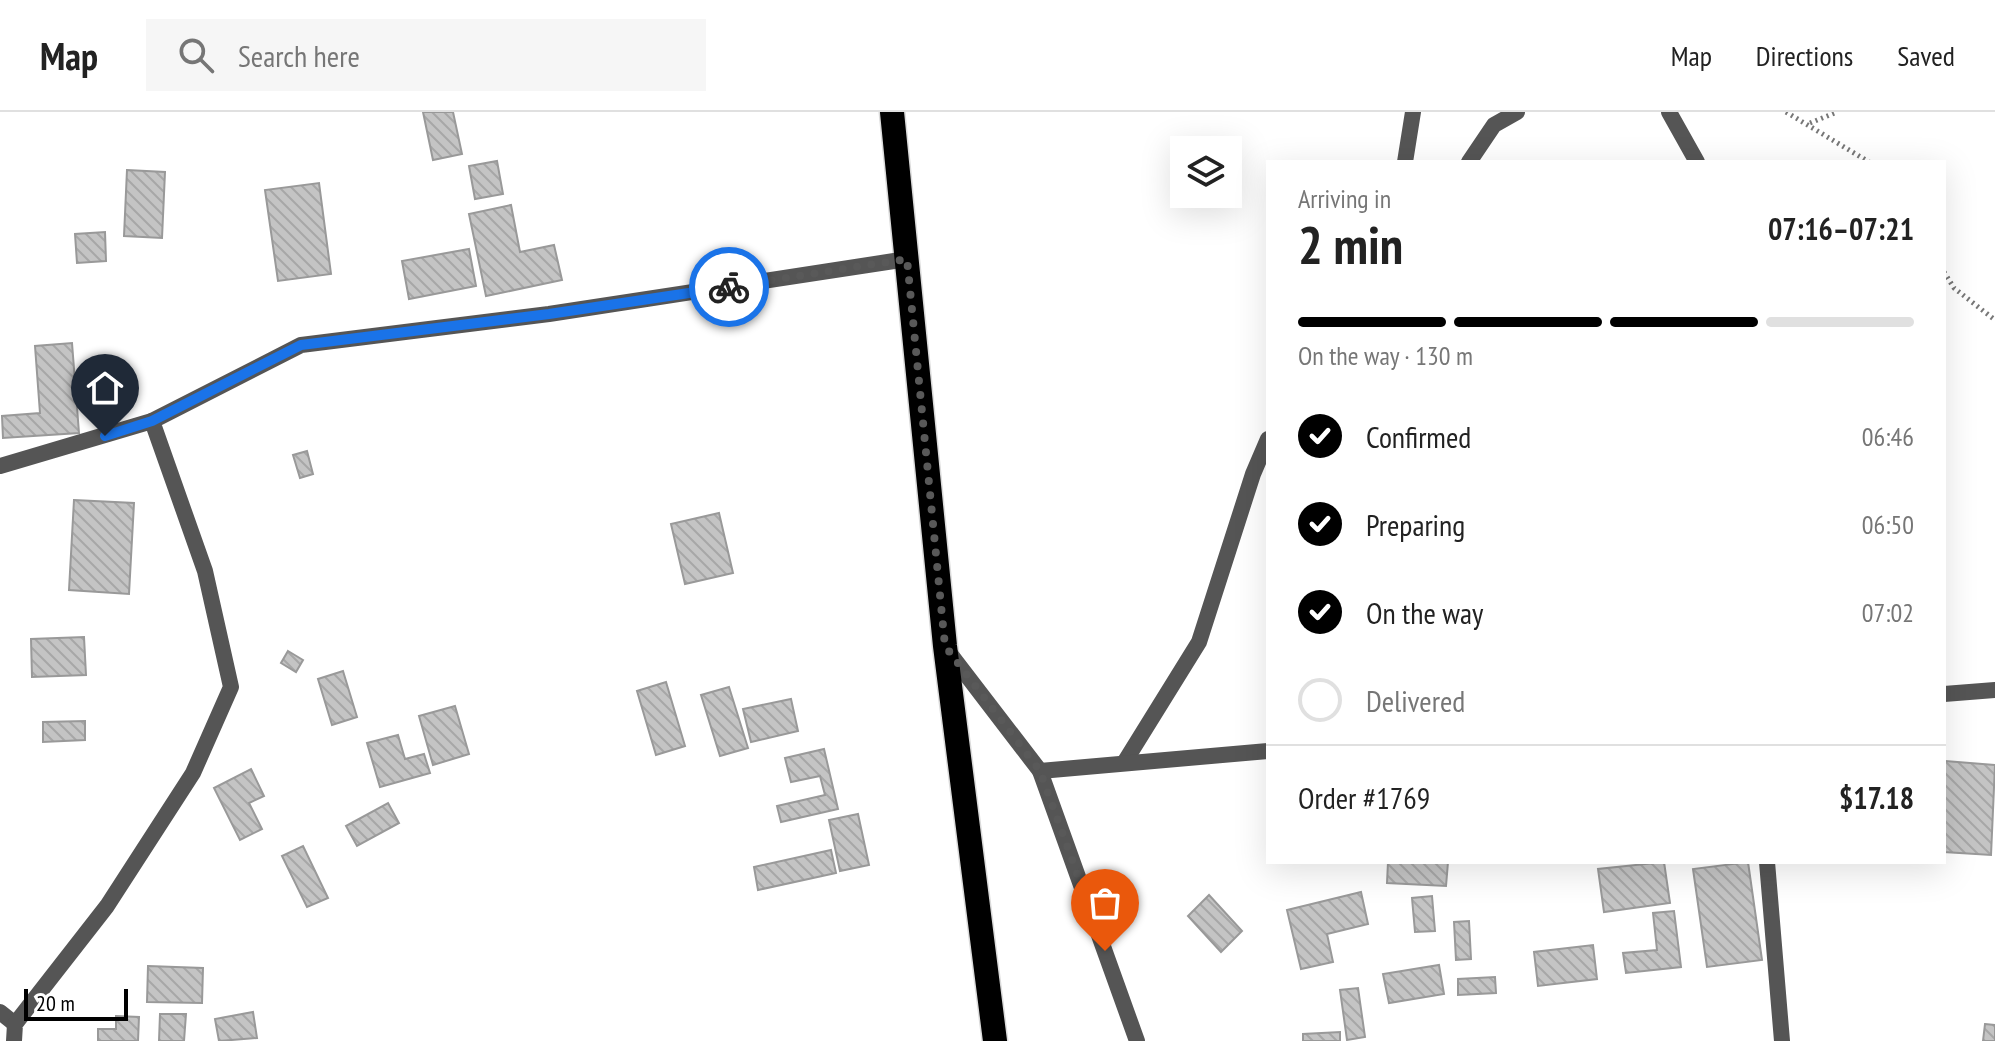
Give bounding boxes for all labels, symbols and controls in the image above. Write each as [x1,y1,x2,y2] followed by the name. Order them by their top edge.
[146,19,706,91] search box
[40,31,98,80] text: Map
[174,33,218,77] icon: search
[238,36,360,75] text: Search here
[1671,37,1712,74] text: Map
[1756,37,1853,74] text: Directions
[1897,37,1955,74] text: Saved
[1170,136,1242,208] map controls
[1170,136,1242,208] button: layers
[1298,182,1391,215] text: Arriving in
[1768,209,1914,248] text: 07:16–07:21
[1298,211,1403,278] text: 2 min
[689,247,769,327] courier
[707,265,751,309] icon: bike
[1298,339,1473,372] text: On the way · 130 m
[71,354,139,436] pin
[83,366,127,410] icon: home
[1298,414,1342,458] icon: check
[1366,417,1471,456] text: Confirmed
[1862,420,1914,453] text: 06:46
[1298,502,1342,546] icon: check
[1366,505,1465,544] text: Preparing
[1862,508,1914,541] text: 06:50
[1298,590,1342,634] icon: check
[1366,593,1483,632] text: On the way
[1862,596,1914,629] text: 07:02
[1366,681,1465,720] text: Delivered
[1298,778,1430,817] text: Order #1769
[1839,778,1914,817] text: $17.18
[1071,869,1139,951] pin
[1083,881,1127,925] icon: bag
[24,985,128,1021] scale bar
[36,989,75,1017] text: 20 m

